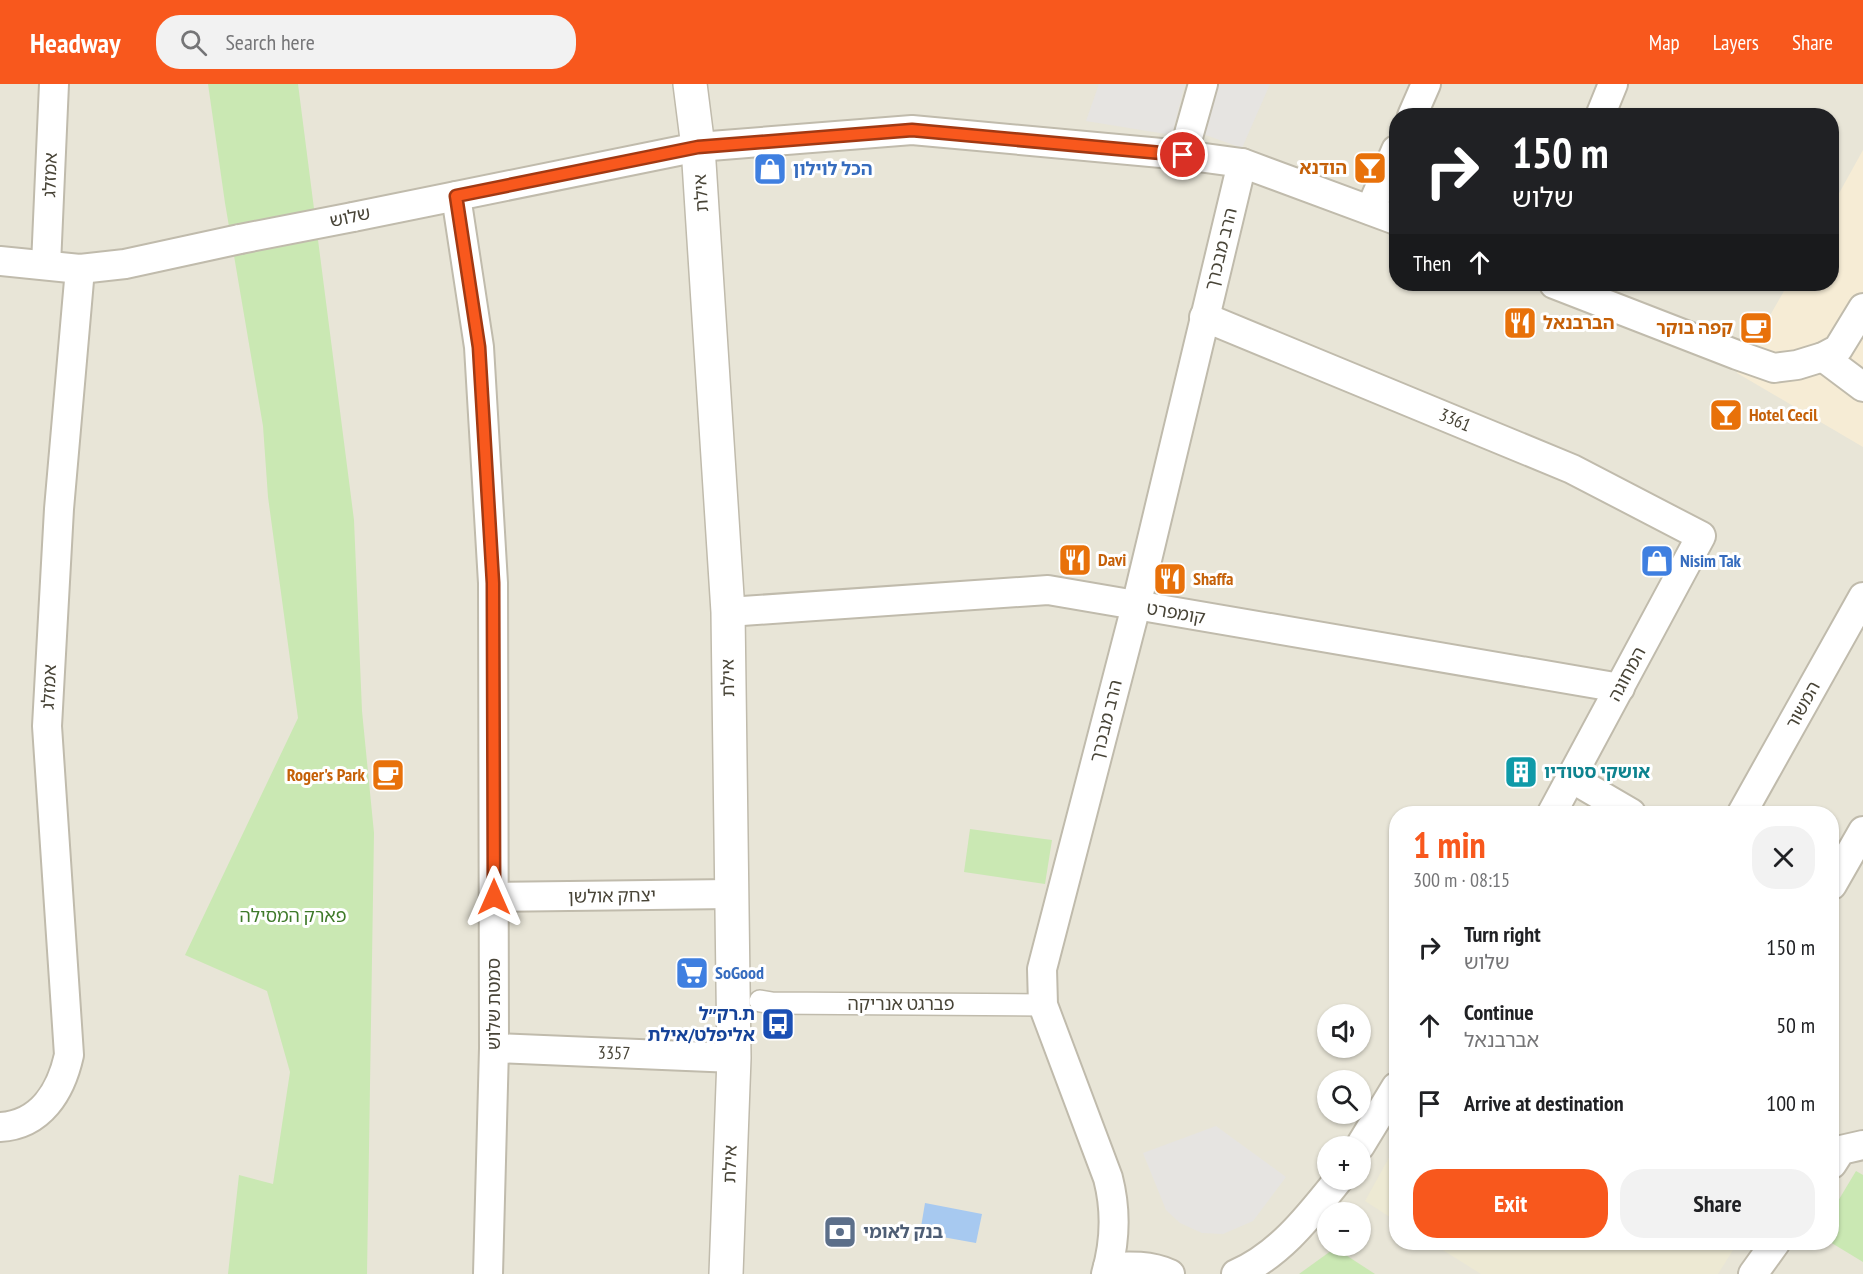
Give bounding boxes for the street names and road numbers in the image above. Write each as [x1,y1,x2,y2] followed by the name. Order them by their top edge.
[37,152,62,198] street label: אמזלג
[688,173,713,213] street label: אילת
[327,201,372,232] street label: שלוש
[1199,205,1242,293] street label: הרב מבכרך
[1436,403,1475,436] street label: 3361
[1145,596,1207,629] street label: קומפרט
[1603,643,1650,705] street label: המחוגה
[716,659,739,697] street label: אילת
[36,664,61,710] street label: אמזלג
[1084,677,1127,765] street label: הרב מבכרך
[1780,677,1825,733] street label: המשור
[568,883,656,908] street label: יצחק אולשן
[482,958,505,1050] street label: סמטת שלוש
[847,992,955,1015] street label: פברגט אנריקה
[597,1040,631,1065] street label: 3357
[717,1145,742,1183] street label: אילת

